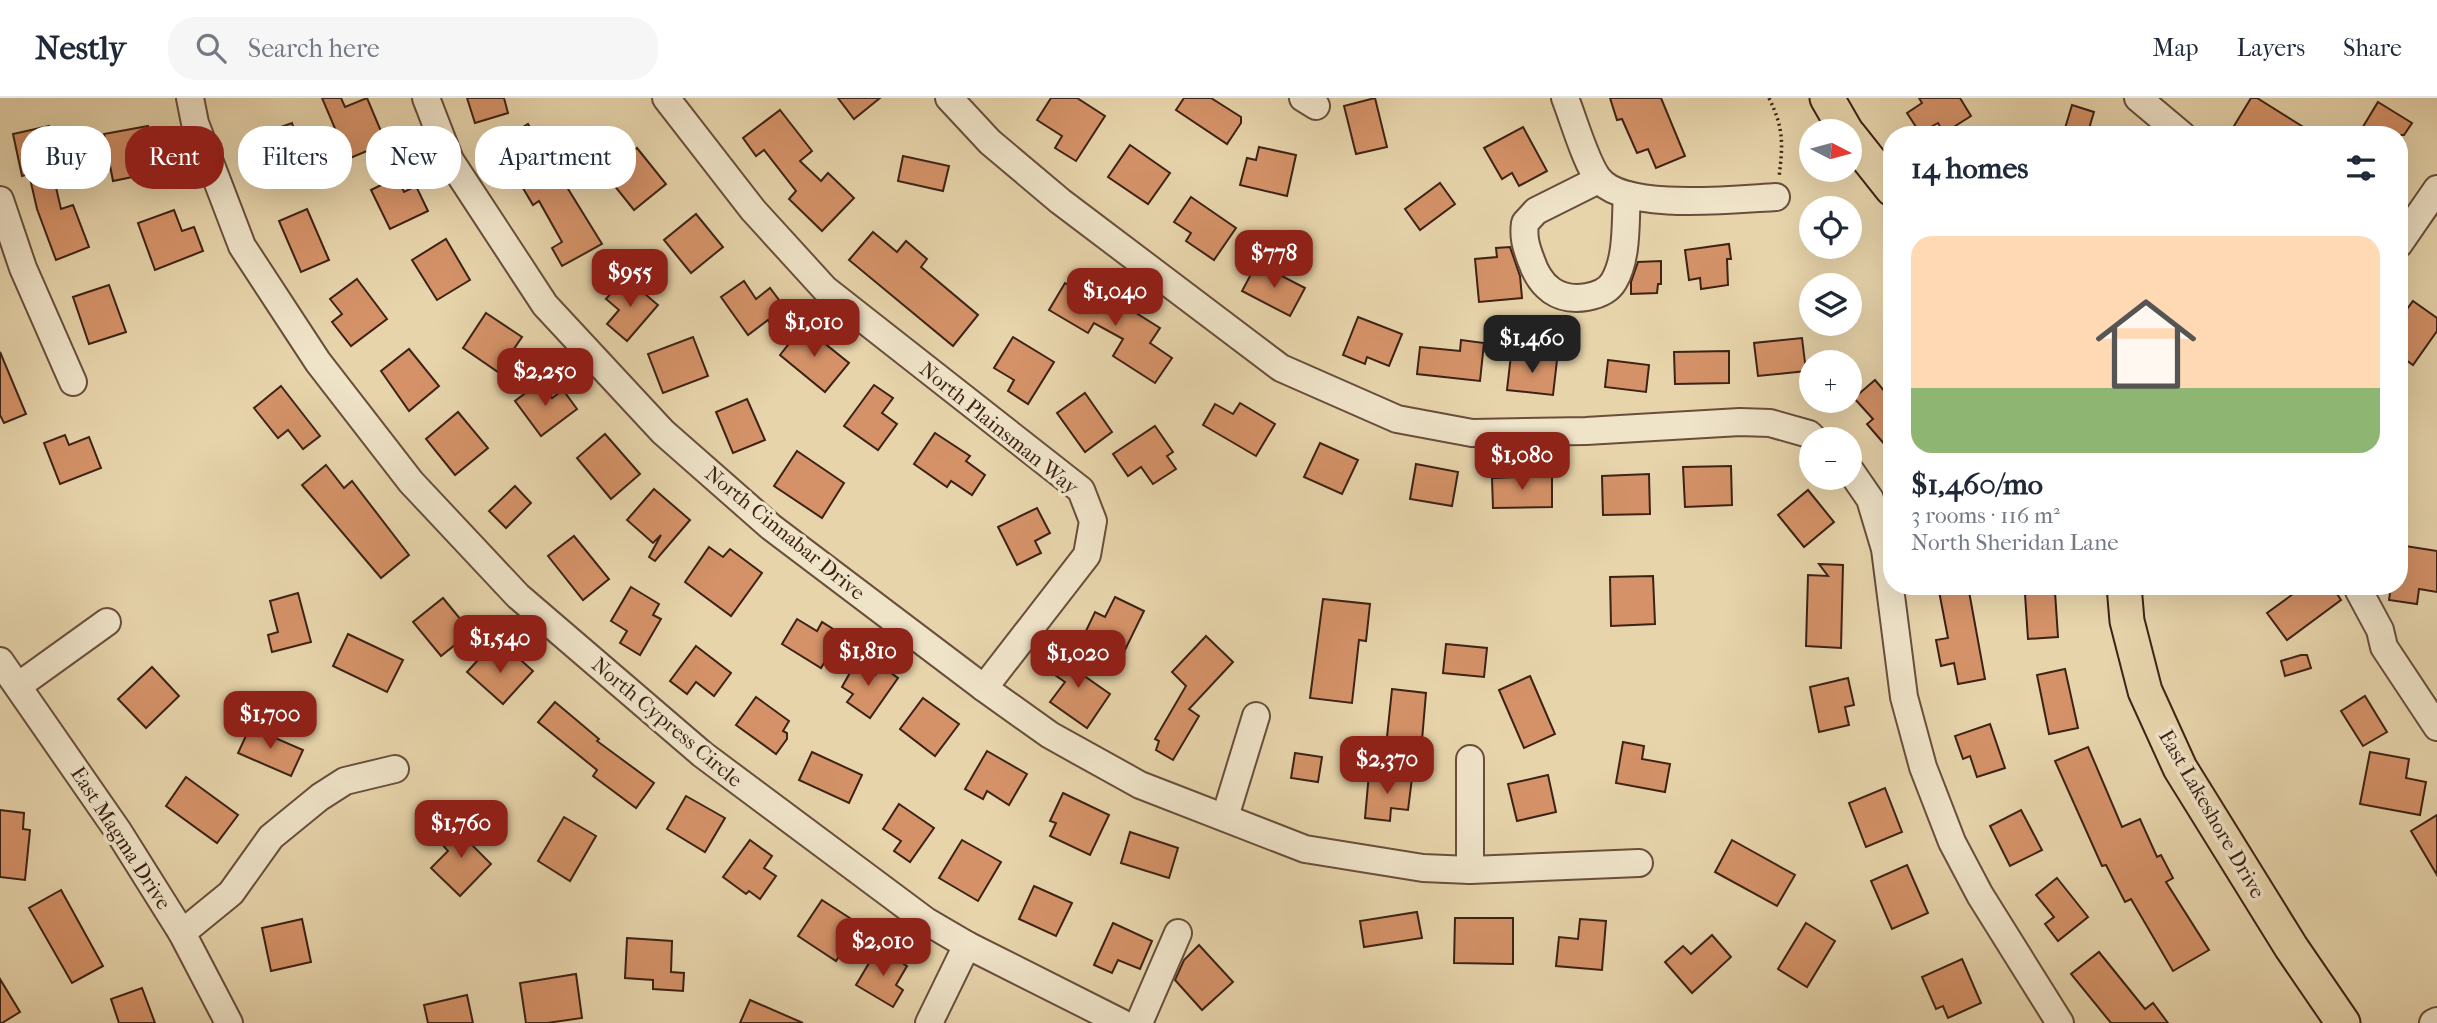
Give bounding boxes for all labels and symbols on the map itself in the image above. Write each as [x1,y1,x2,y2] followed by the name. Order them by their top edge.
[1799,119,1862,182] north arrow
[1233,230,1315,290] pin: $778
[589,250,671,309] pin: $955
[1058,268,1172,328] pin: $1,040
[757,300,871,359] pin: $1,010
[1475,316,1589,375] pin: $1,460
[488,348,602,408] pin: $2,250
[915,357,1084,500] street label: North Plainsman Way
[1465,432,1579,492] pin: $1,080
[700,461,870,605] street label: North Cinnabar Drive
[443,616,557,675] pin: $1,540
[811,628,925,688] pin: $1,810
[1021,630,1135,690] pin: $1,020
[587,652,747,792] street label: North Cypress Circle
[213,692,327,751] pin: $1,700
[2154,726,2270,902] street label: East Lakeshore Drive
[1330,736,1444,796] pin: $2,370
[66,762,176,914] street label: East Magma Drive
[404,800,518,860] pin: $1,760
[826,918,940,978] pin: $2,010

